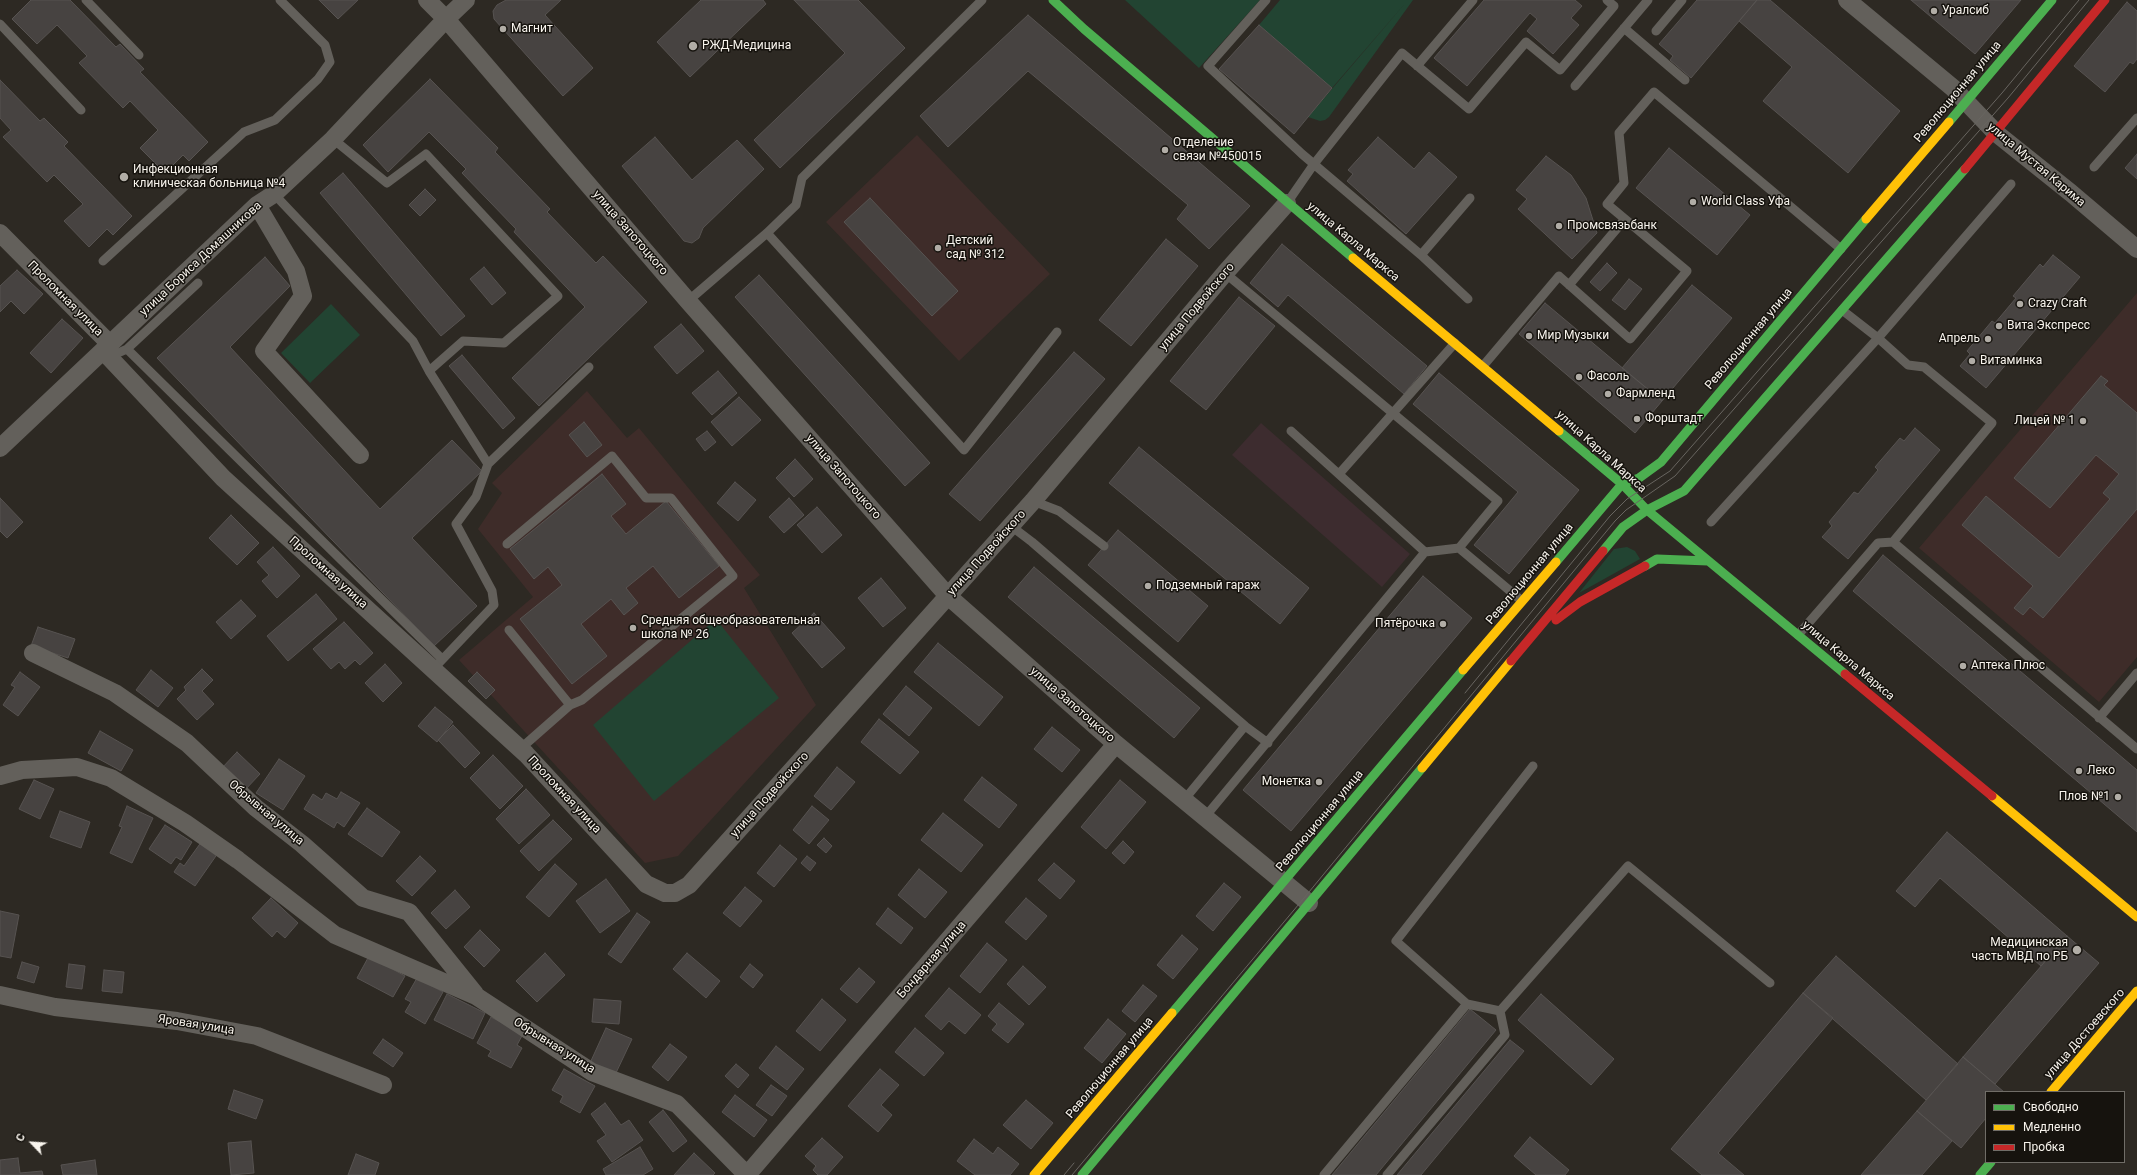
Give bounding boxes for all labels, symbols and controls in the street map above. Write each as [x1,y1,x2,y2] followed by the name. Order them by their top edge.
[1942,4,1989,18] place label: Уралсиб
[1929,6,1939,16] marker: Уралсиб
[511,22,553,36] place label: Магнит
[498,24,508,34] marker: Магнит
[1911,38,2005,146] street label: Революционная улица
[702,39,791,53] place label: РЖД-Медицина
[687,40,699,52] marker: РЖД-Медицина
[1984,120,2088,210] street label: улица Мустая Карима
[1173,136,1262,164] place label: Отделение связи №450015
[1160,145,1170,155] marker: Отделение связи №450015
[133,163,285,191] place label: Инфекционная клиническая больница №4
[118,171,130,183] marker: Инфекционная клиническая больница №4
[589,188,671,278] street label: улица Запотоцкого
[1701,195,1790,209] place label: World Class Уфа
[1688,197,1698,207] marker: World Class Уфа
[137,199,265,319] street label: улица Бориса Домашникова
[1304,199,1402,285] street label: улица Карла Маркса
[1567,219,1657,233] place label: Промсвязьбанк
[1554,221,1564,231] marker: Промсвязьбанк
[946,234,1005,262] place label: Детский сад № 312
[933,243,943,253] marker: Детский сад № 312
[24,258,106,340] street label: Проломная улица
[1156,260,1238,354] street label: улица Подвойского
[1702,285,1796,393] street label: Революционная улица
[2028,297,2087,311] place label: Crazy Craft
[2015,299,2025,309] marker: Crazy Craft
[2007,319,2090,333] place label: Вита Экспресс
[1994,321,2004,331] marker: Вита Экспресс
[1537,329,1609,343] place label: Мир Музыки
[1524,331,1534,341] marker: Мир Музыки
[1939,332,1980,346] place label: Апрель
[1983,334,1993,344] marker: Апрель
[1980,354,2042,368] place label: Витаминка
[1967,356,1977,366] marker: Витаминка
[1587,370,1629,384] place label: Фасоль
[1574,372,1584,382] marker: Фасоль
[1616,387,1675,401] place label: Фармленд
[1603,389,1613,399] marker: Фармленд
[1553,408,1649,496] street label: улица Карла Маркса
[1645,412,1703,426] place label: Форштадт
[1632,414,1642,424] marker: Форштадт
[2014,414,2075,428] place label: Лицей № 1
[2078,416,2088,426] marker: Лицей № 1
[802,432,884,522] street label: улица Запотоцкого
[945,507,1029,599] street label: улица Подвойского
[1483,520,1577,628] street label: Революционная улица
[286,534,370,612] street label: Проломная улица
[1156,579,1260,593] place label: Подземный гараж
[1143,581,1153,591] marker: Подземный гараж
[641,614,820,642] place label: Средняя общеобразовательная школа № 26
[1375,617,1435,631] place label: Пятёрочка
[1799,618,1897,704] street label: улица Карла Маркса
[1438,619,1448,629] marker: Пятёрочка
[628,623,638,633] marker: Средняя общеобразовательная школа № 26
[1971,659,2045,673] place label: Аптека Плюс
[1958,661,1968,671] marker: Аптека Плюс
[1027,664,1117,746] street label: улица Запотоцкого
[728,749,812,841] street label: улица Подвойского
[524,753,604,837] street label: Проломная улица
[2087,764,2115,778] place label: Леко
[2074,766,2084,776] marker: Леко
[1273,767,1367,875] street label: Революционная улица
[1262,775,1311,789] place label: Монетка
[225,777,307,849] street label: Обрывная улица
[1314,777,1324,787] marker: Монетка
[2059,790,2110,804] place label: Плов №1
[2113,792,2123,802] marker: Плов №1
[894,918,970,1002] street label: Бондарная улица
[1972,936,2068,964] place label: Медицинская часть МВД по РБ
[2071,944,2083,956] marker: Медицинская часть МВД по РБ
[2042,986,2128,1082] street label: улица Достоевского
[157,1012,235,1038] street label: Яровая улица
[1063,1014,1157,1122] street label: Революционная улица
[510,1015,598,1077] street label: Обрывная улица
[1985,1091,2125,1163] legend
[2023,1100,2079,1114] text: Свободно
[2023,1120,2081,1134] text: Медленно
[12,1123,52,1163] north arrow
[13,1132,28,1144] text: С
[2023,1140,2065,1154] text: Пробка

